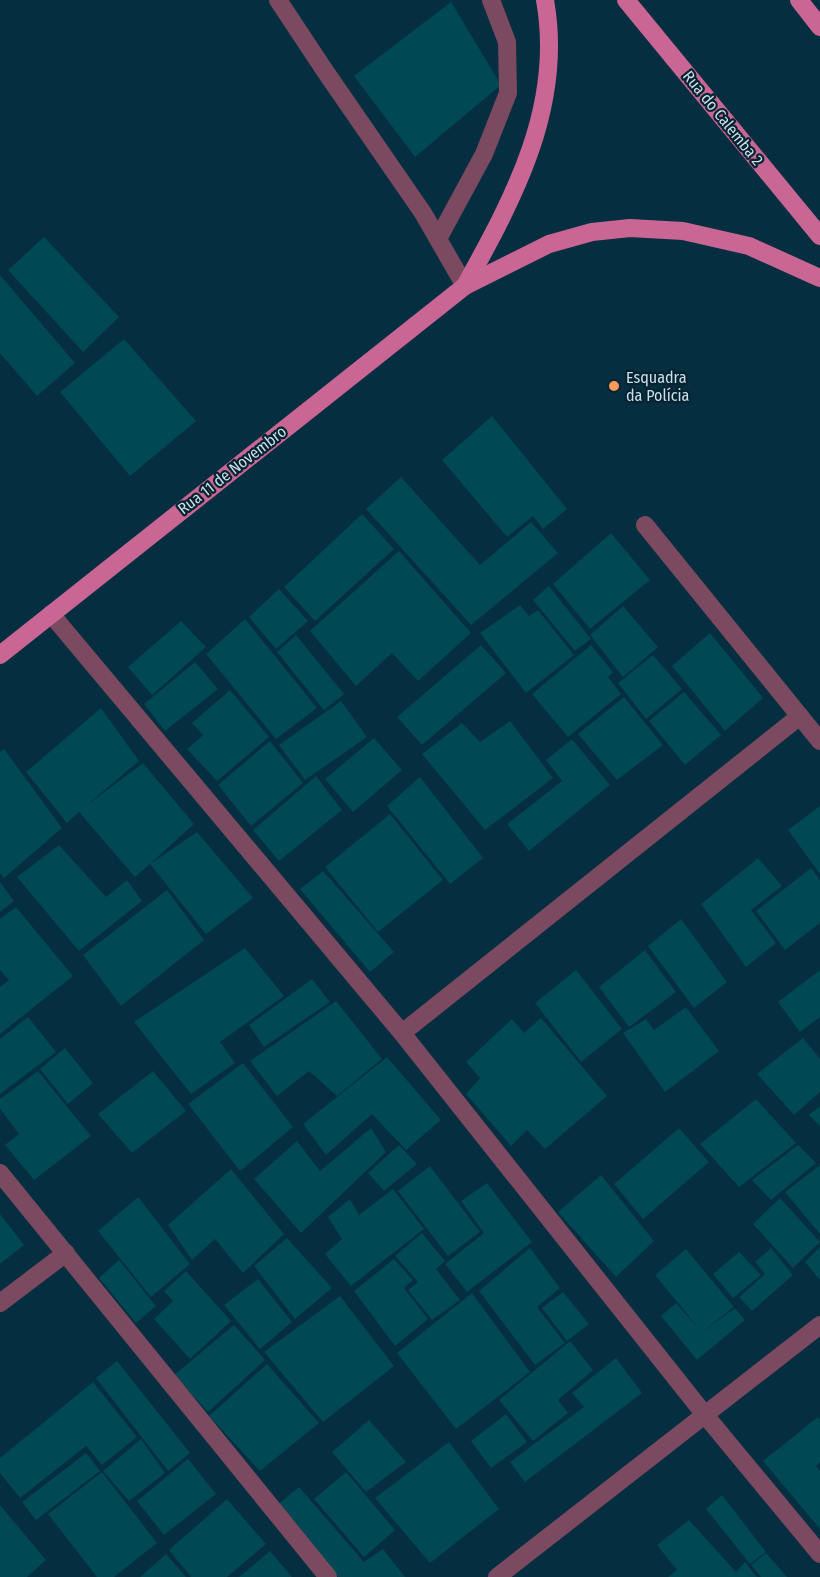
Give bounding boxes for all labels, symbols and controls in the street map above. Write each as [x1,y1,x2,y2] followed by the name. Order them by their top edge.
[679,67,767,169] street label: Rua do Calemba 2
[626,368,690,405] place label: Esquadra da Polícia
[607,379,621,393] marker: Esquadra da Polícia
[174,422,290,518] street label: Rua 11 de Novembro

